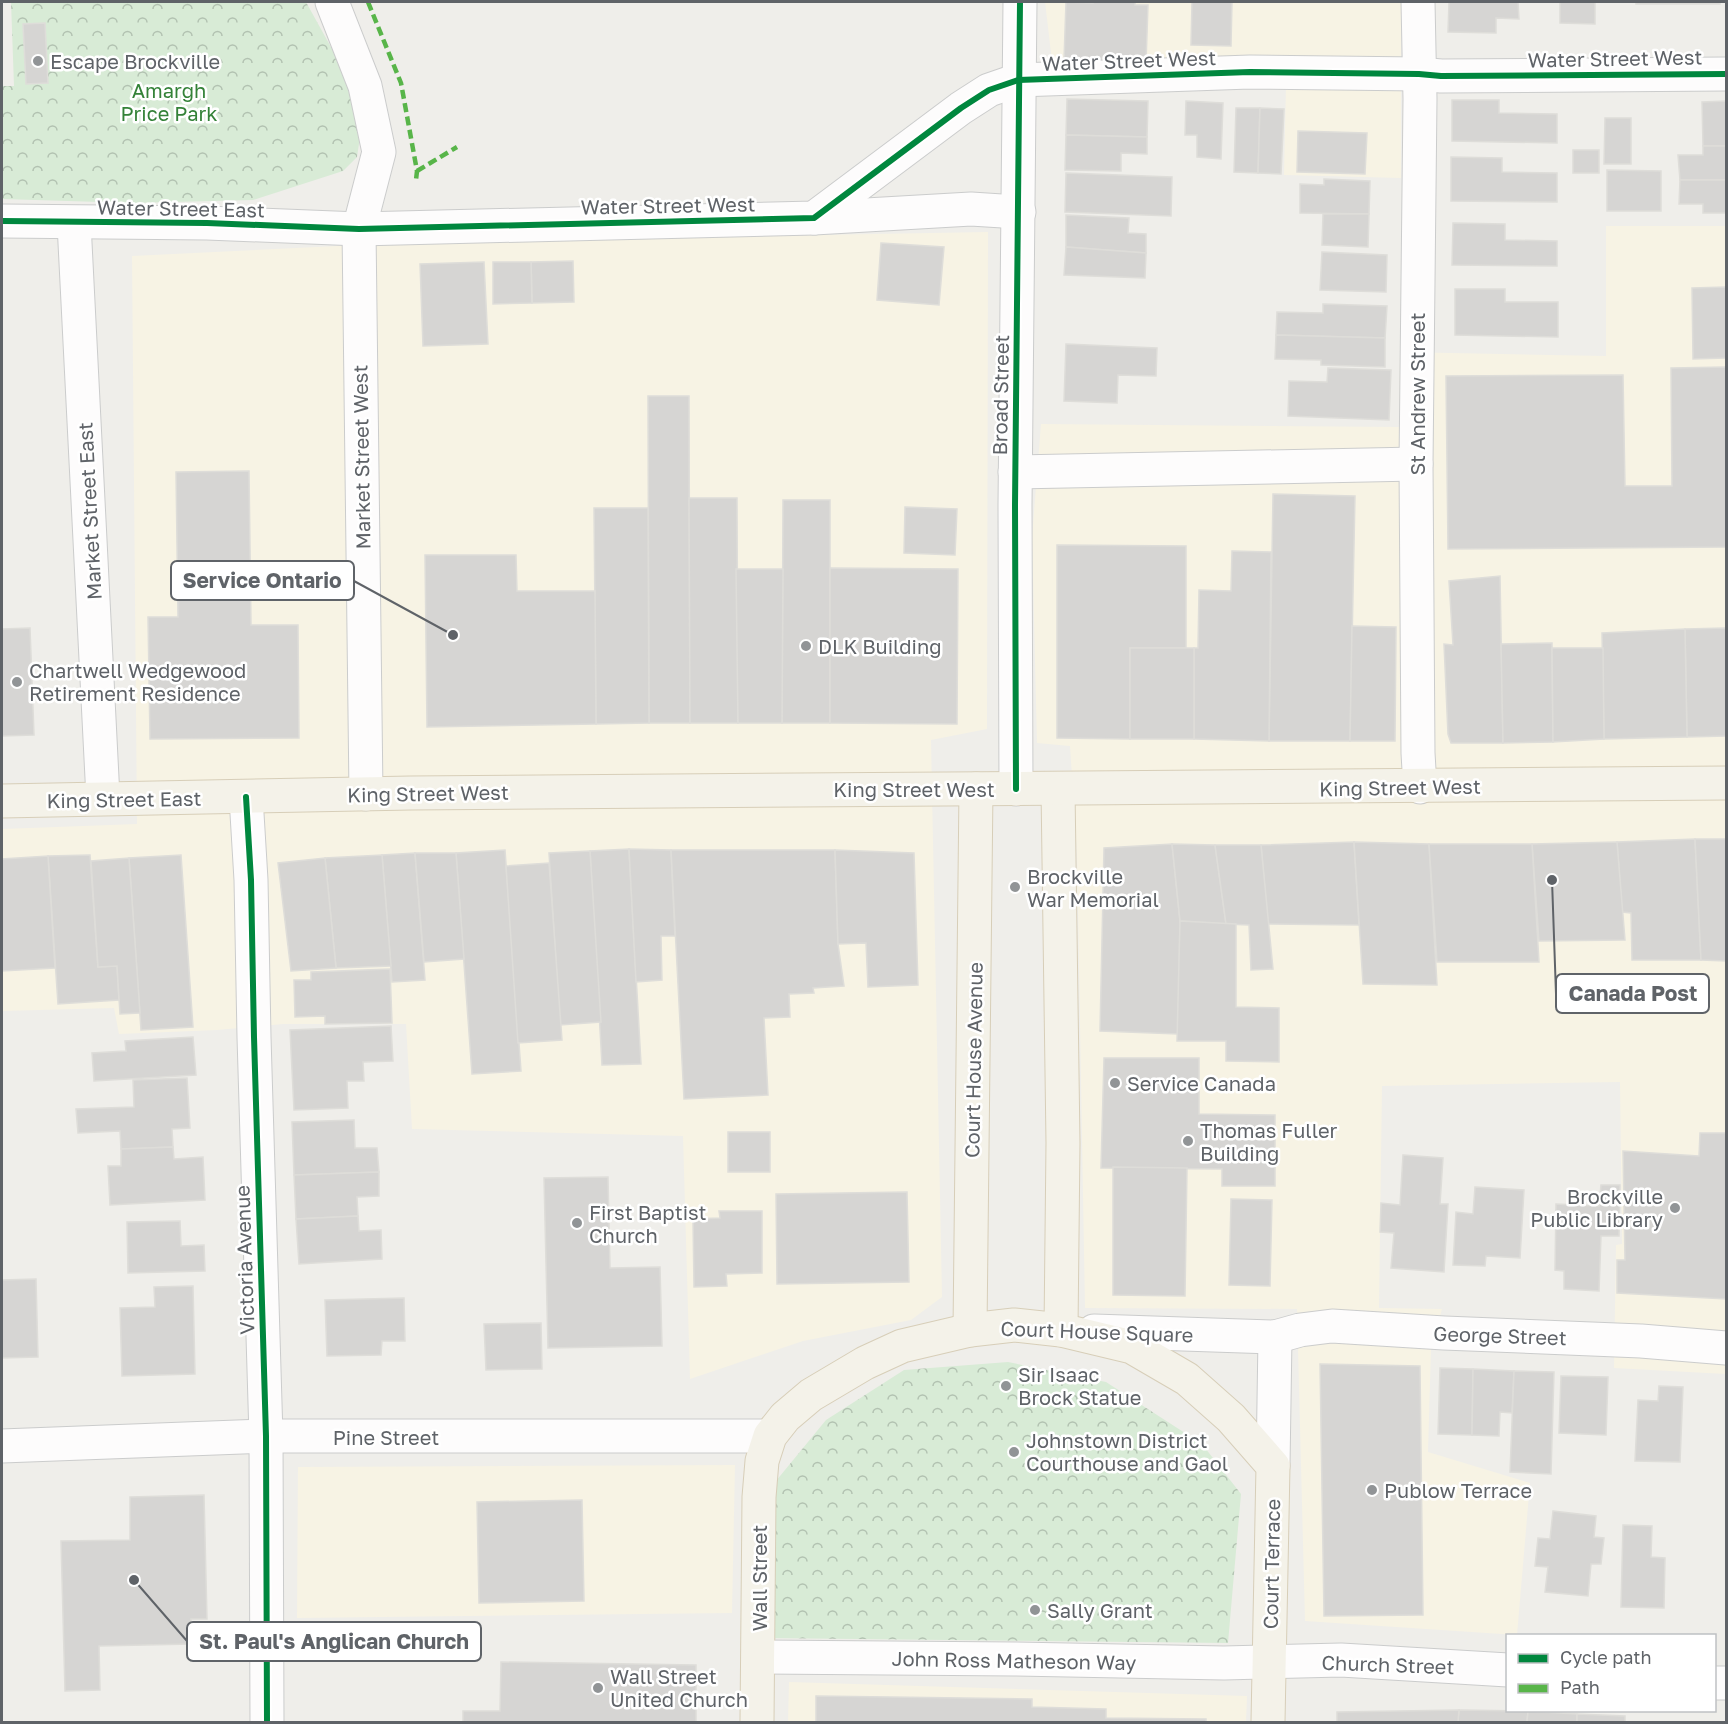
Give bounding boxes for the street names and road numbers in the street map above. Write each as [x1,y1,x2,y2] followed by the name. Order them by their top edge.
[1527,44,1703,72] street label: Water Street West
[1041,45,1217,75] street label: Water Street West
[580,191,756,219] street label: Water Street West
[97,195,265,221] street label: Water Street East
[1405,313,1429,475] street label: St Andrew Street
[987,334,1013,456] street label: Broad Street
[347,364,375,550] street label: Market Street West
[72,422,106,600] street label: Market Street East
[1319,774,1481,800] street label: King Street West
[833,777,995,801] street label: King Street West
[347,780,509,806] street label: King Street West
[46,786,202,812] street label: King Street East
[959,962,987,1158] street label: Court House Avenue
[229,1185,259,1335] street label: Victoria Avenue
[1000,1316,1194,1346] street label: Court House Square
[1433,1321,1567,1349] street label: George Street
[333,1425,439,1449] street label: Pine Street
[1258,1499,1284,1629] street label: Court Terrace
[747,1525,771,1631] street label: Wall Street
[891,1646,1137,1674] street label: John Ross Matheson Way
[1321,1650,1455,1678] street label: Church Street

